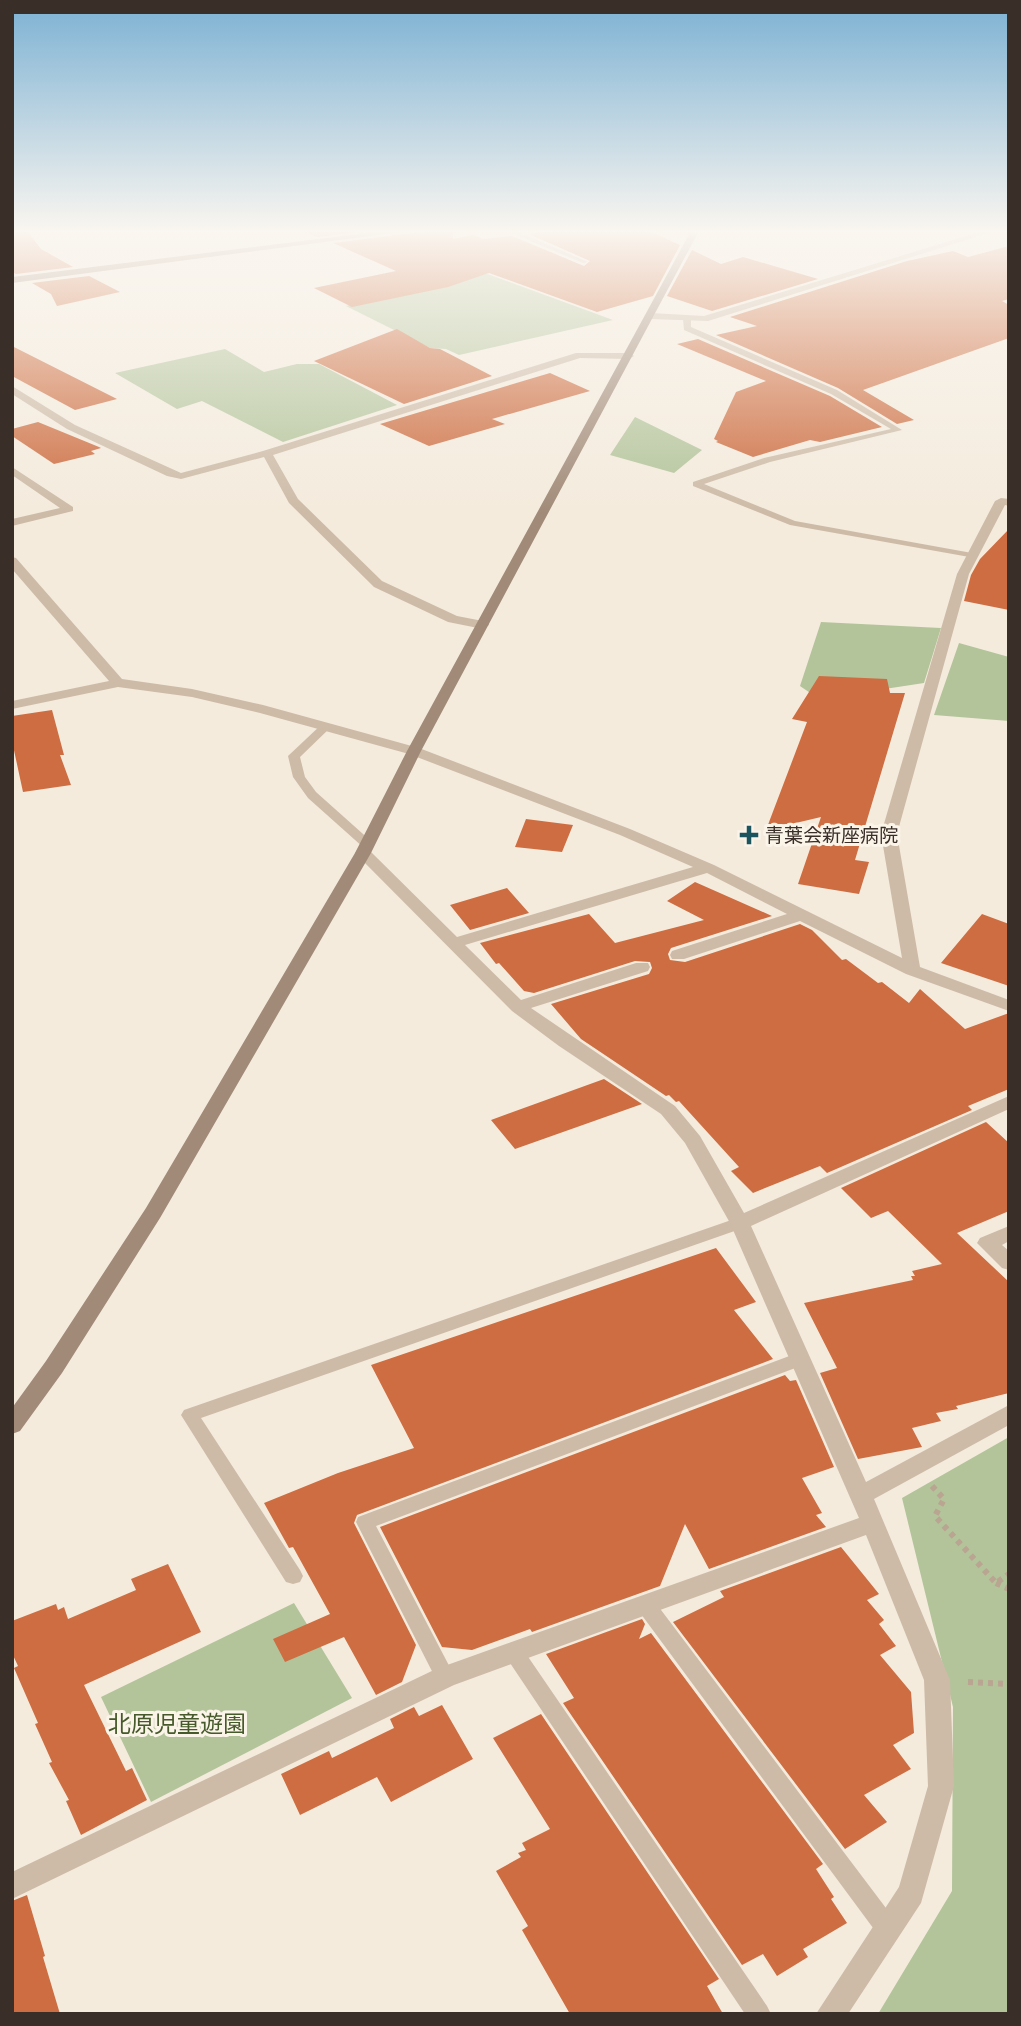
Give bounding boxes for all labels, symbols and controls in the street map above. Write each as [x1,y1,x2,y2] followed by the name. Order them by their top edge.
[739,825,759,845] marker: 青葉会新座病院
[765,825,898,846] place label: 青葉会新座病院
[108,1711,246,1737] park label: 北原児童遊園

